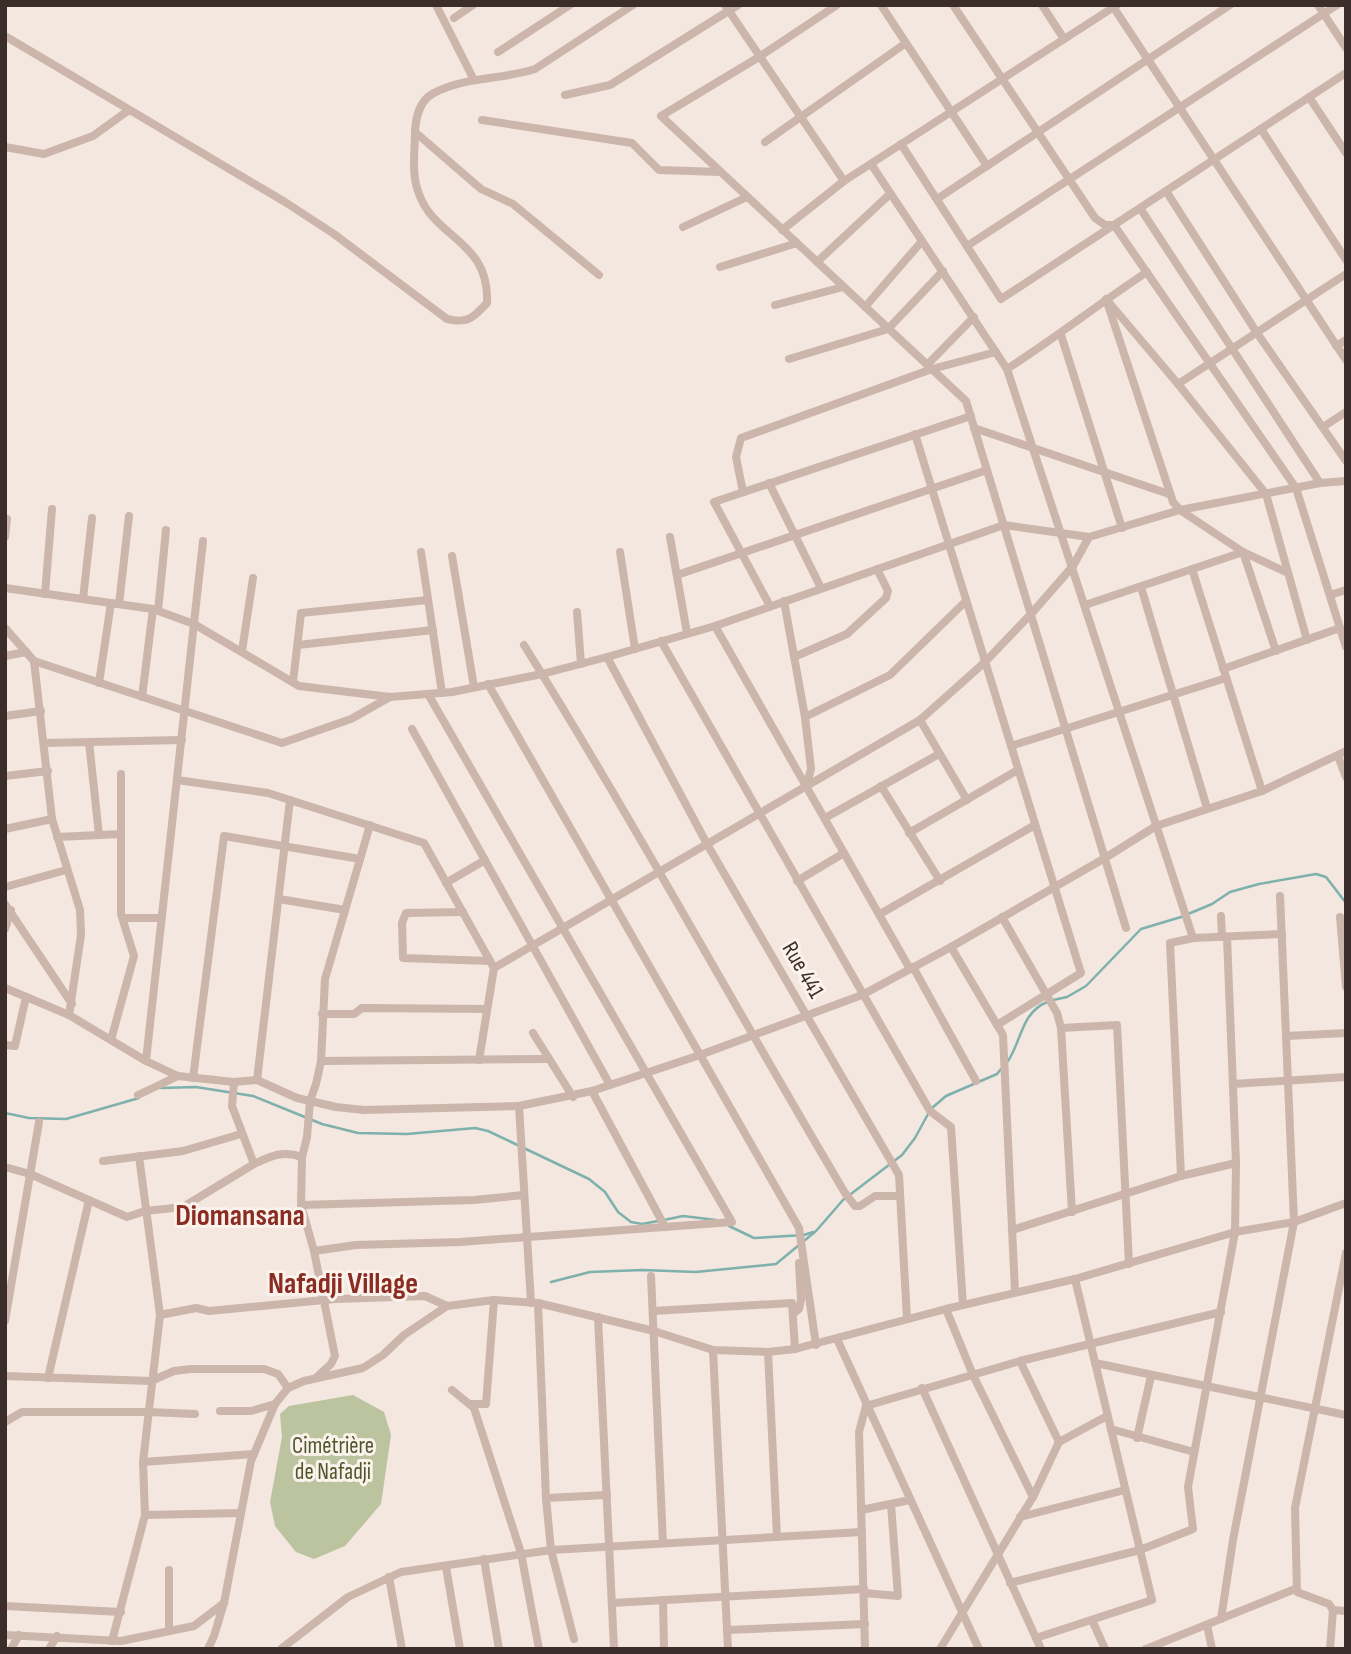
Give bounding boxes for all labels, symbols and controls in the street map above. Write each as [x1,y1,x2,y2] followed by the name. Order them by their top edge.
[776,937,830,1003] street label: Rue 441
[175,1198,305,1234] district label: Diomansana
[268,1266,418,1302] district label: Nafadji Village
[292,1432,374,1486] park label: Cimétrière de Nafadji

